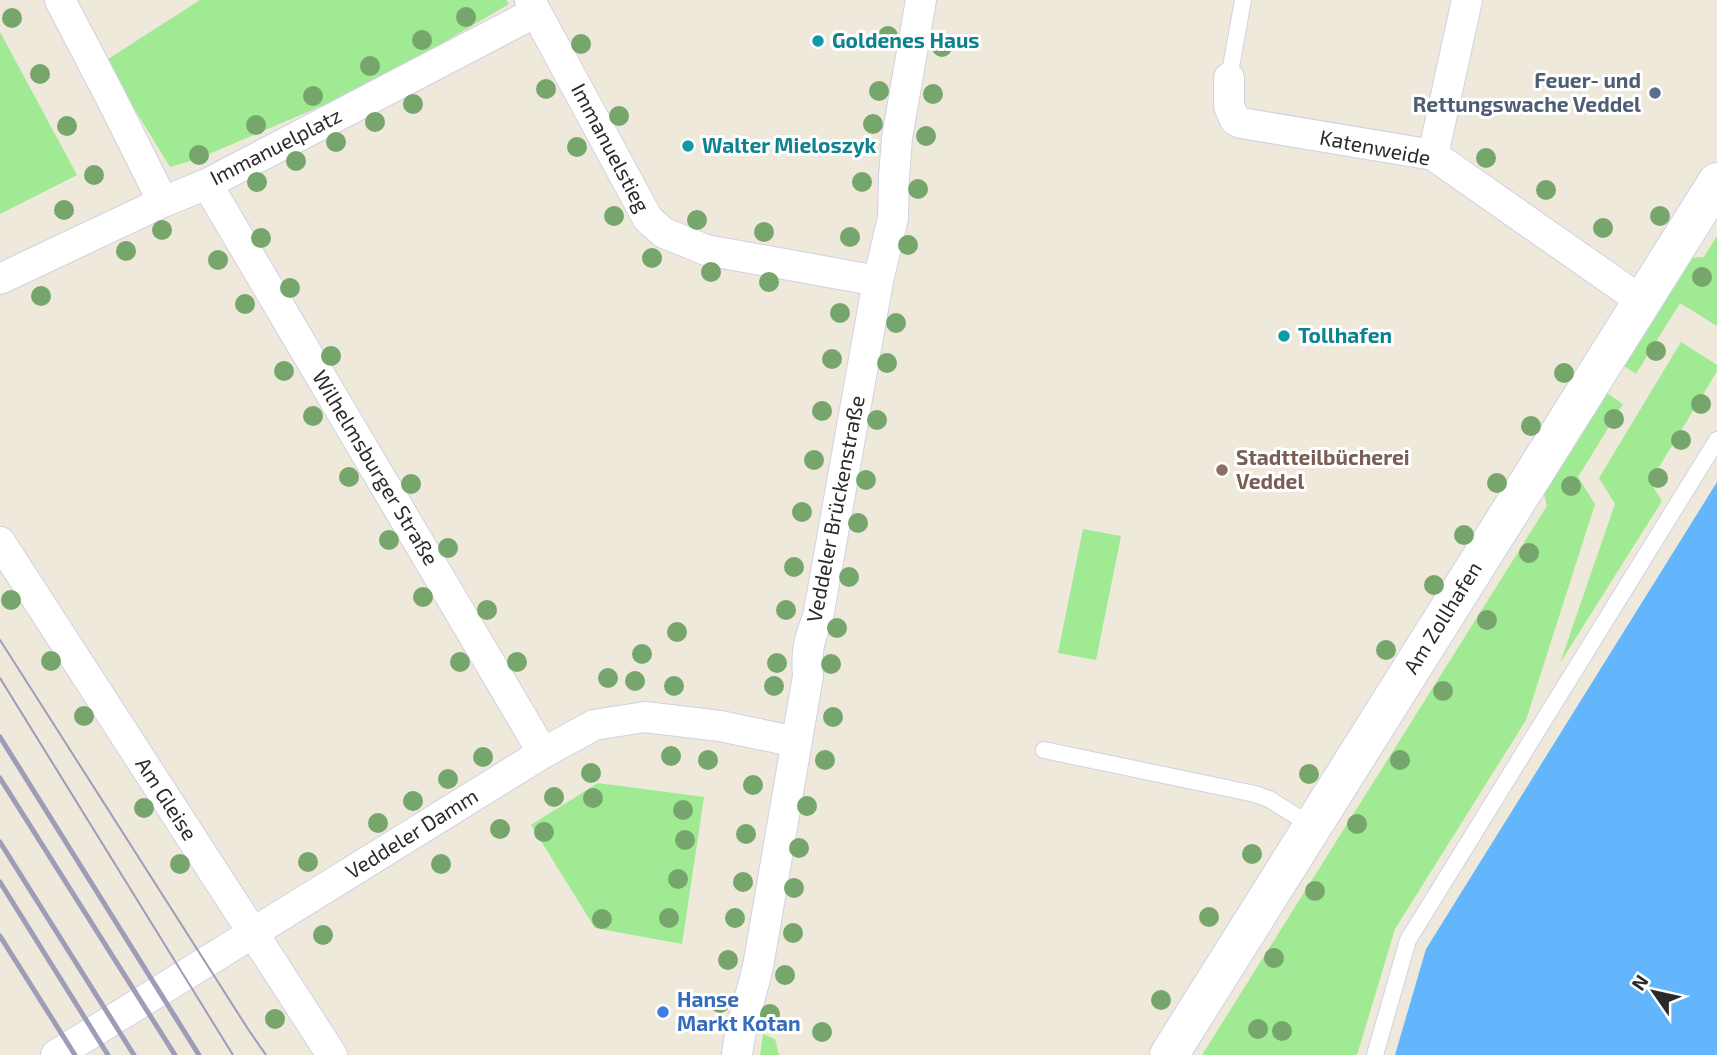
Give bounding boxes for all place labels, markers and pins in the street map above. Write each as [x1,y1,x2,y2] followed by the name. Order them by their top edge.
[832,27,980,52] place label: Goldenes Haus
[810,33,826,49] marker: Goldenes Haus
[1413,67,1641,116] place label: Feuer- und Rettungswache Veddel
[1647,85,1663,101] marker: Feuer- und Rettungswache Veddel
[702,132,877,158] place label: Walter Mieloszyk
[680,138,696,154] marker: Walter Mieloszyk
[1298,322,1392,347] place label: Tollhafen
[1276,328,1292,344] marker: Tollhafen
[1236,444,1410,493] place label: Stadtteilbücherei Veddel
[1214,462,1230,478] marker: Stadtteilbücherei Veddel
[677,986,801,1035] place label: Hanse Markt Kotan
[655,1004,671,1020] marker: Hanse Markt Kotan

